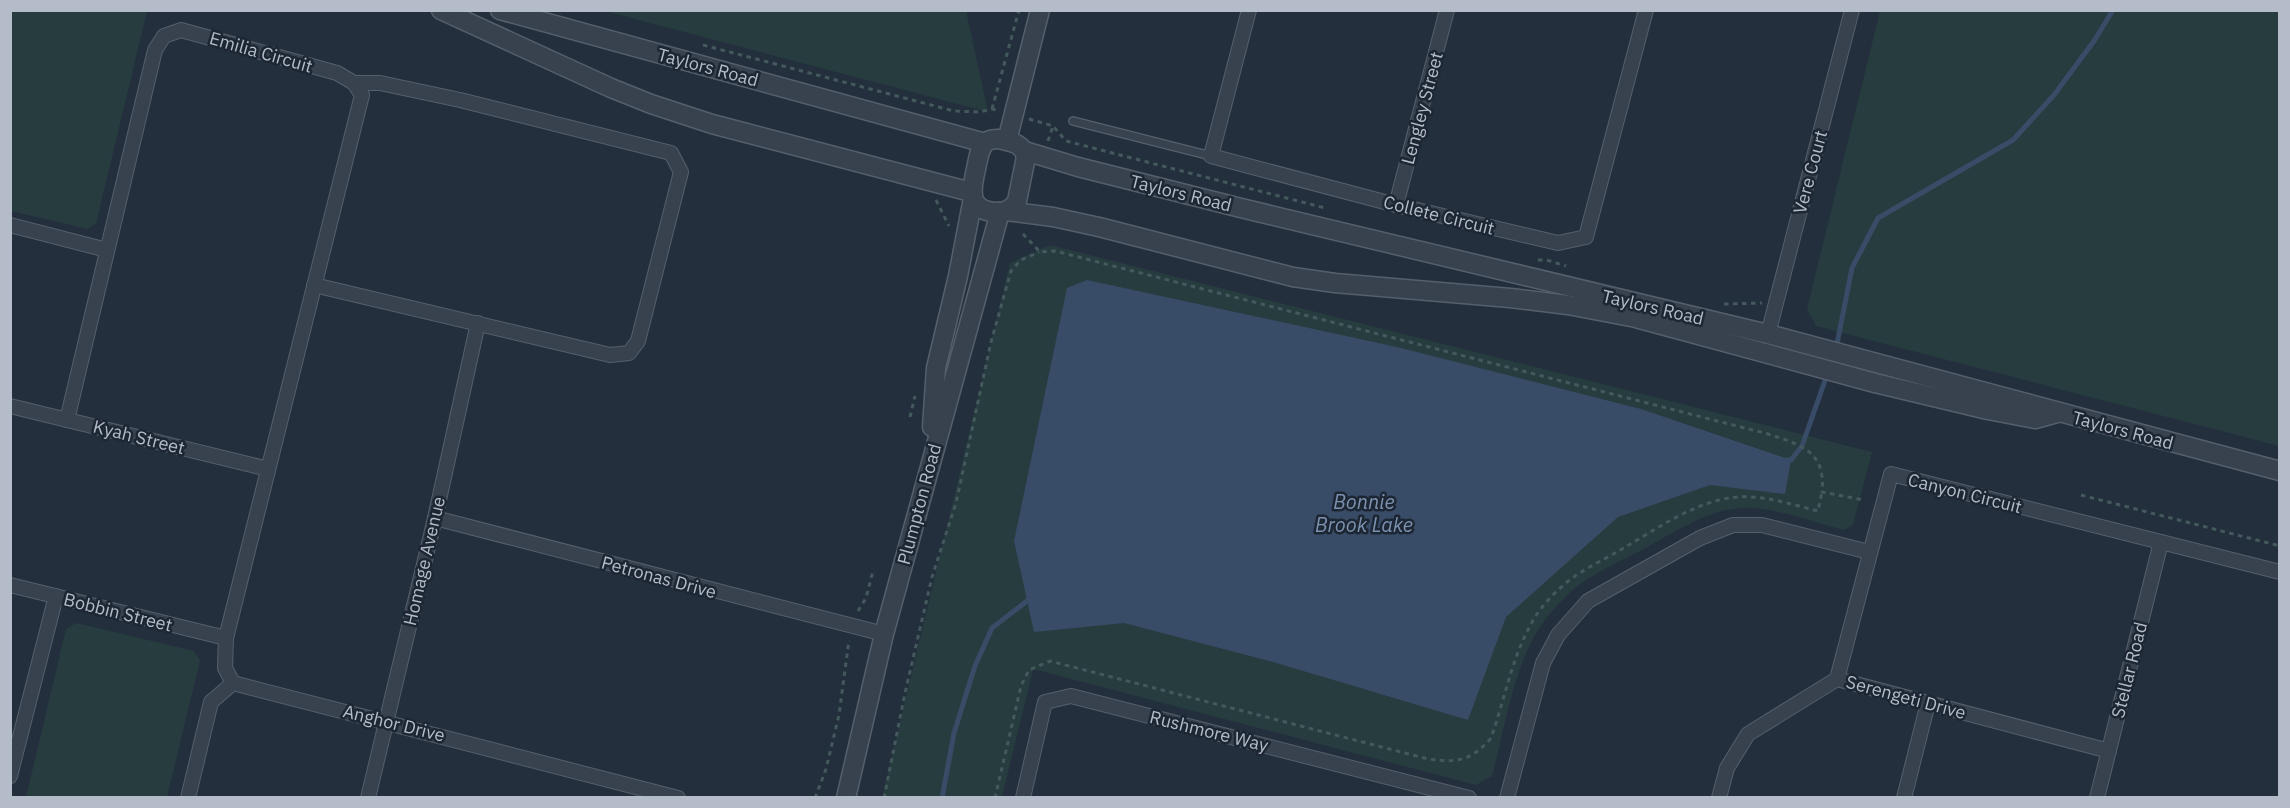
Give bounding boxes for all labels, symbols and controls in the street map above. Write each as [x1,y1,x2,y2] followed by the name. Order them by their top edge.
[207,26,315,78] street label: Emilia Circuit
[655,42,761,92] street label: Taylors Road
[1396,49,1448,167] street label: Lengley Street
[1788,128,1832,216] street label: Vere Court
[1128,169,1234,217] street label: Taylors Road
[1381,190,1497,240] street label: Collete Circuit
[1600,284,1706,330] street label: Taylors Road
[2070,405,2176,455] street label: Taylors Road
[91,415,187,459] street label: Kyah Street
[892,441,946,567] street label: Plumpton Road
[1906,468,2024,518] street label: Canyon Circuit
[1315,488,1413,538] water label: Bonnie Brook Lake
[398,494,450,628] street label: Homage Avenue
[599,551,719,603] street label: Petronas Drive
[61,587,175,637] street label: Bobbin Street
[2106,620,2152,720] street label: Stellar Road
[1844,670,1969,724] street label: Serengeti Drive
[341,699,447,747] street label: Anghor Drive
[1147,705,1271,757] street label: Rushmore Way

